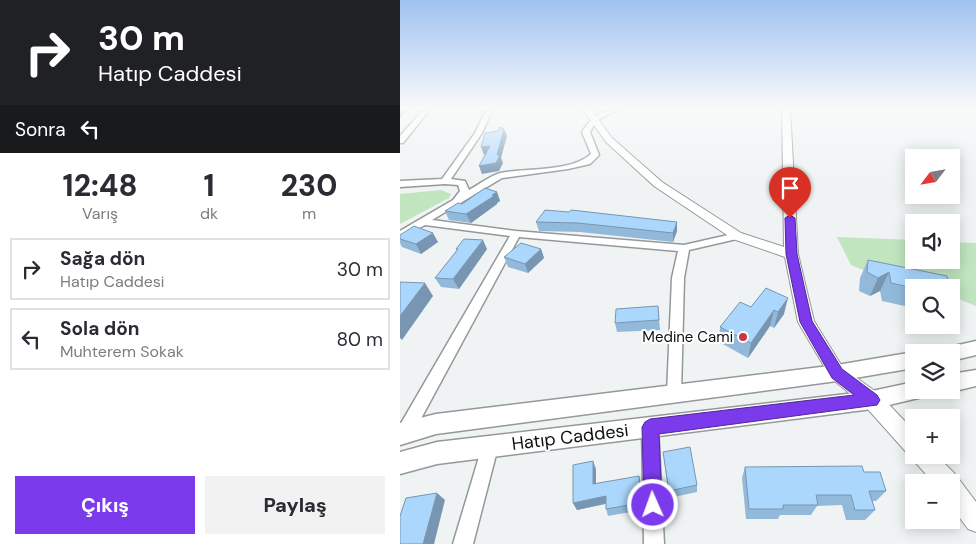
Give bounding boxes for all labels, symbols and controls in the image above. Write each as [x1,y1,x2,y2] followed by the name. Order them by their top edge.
[98,15,185,61] text: 30 m
[15,20,80,85] icon: right
[98,59,242,88] text: Hatıp Caddesi
[76,115,104,143] icon: left
[15,117,66,142] text: Sonra
[905,149,960,204] north arrow
[905,149,960,529] map controls
[63,166,138,205] text: 12:48
[204,166,215,205] text: 1
[281,166,337,205] text: 230
[769,167,811,218] pin
[776,174,804,202] icon: arrive
[82,203,118,224] text: Varış
[200,203,218,224] text: dk
[302,203,316,224] text: m
[905,214,960,269] button: sound
[60,246,145,271] text: Sağa dön
[17,255,45,283] icon: right
[337,257,383,282] text: 30 m
[60,271,164,292] text: Hatıp Caddesi
[905,279,960,334] button: search
[60,316,140,341] text: Sola dön
[17,325,45,353] icon: left
[336,327,383,352] text: 80 m
[642,327,733,347] place label: Medine Cami
[737,331,749,343] marker: Medine Cami
[60,341,184,362] text: Muhterem Sokak
[905,344,960,399] button: layers
[905,409,960,464] button: +
[510,418,630,456] street label: Hatıp Caddesi
[905,474,960,529] button: −
[15,476,195,534] button: Çıkış
[205,476,385,534] button: Paylaş
[626,478,678,530] position arrow

